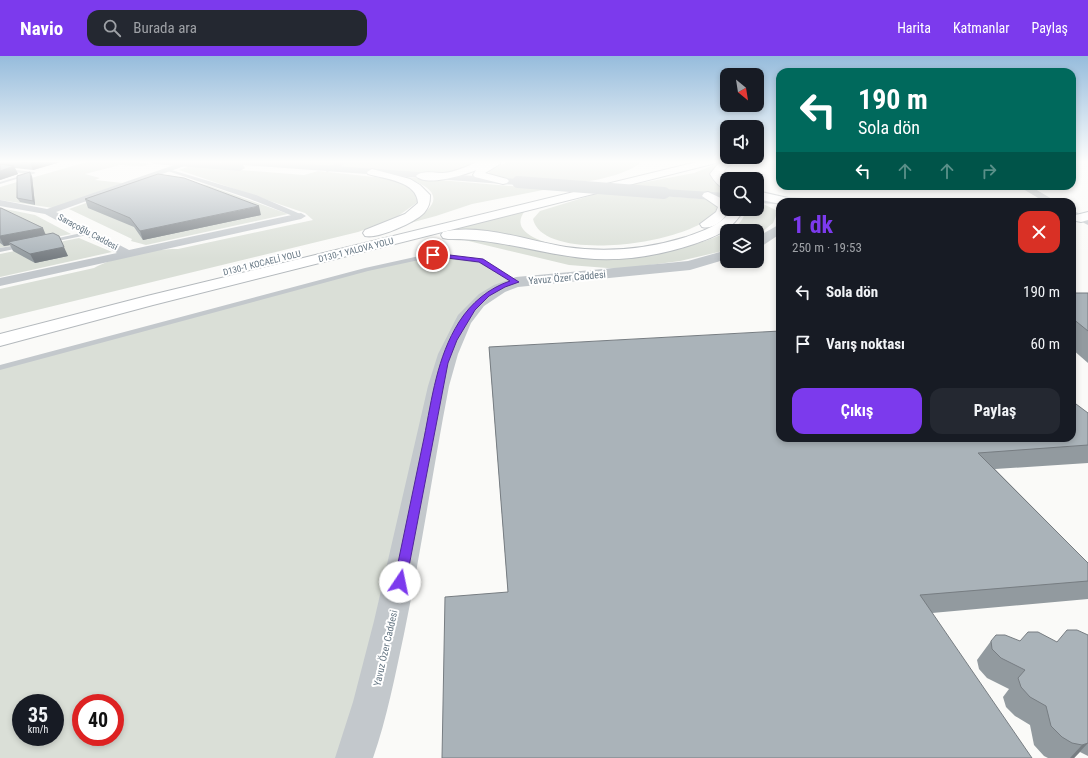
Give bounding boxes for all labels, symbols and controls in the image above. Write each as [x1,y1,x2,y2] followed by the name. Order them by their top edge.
[87,10,367,46] search box
[20,17,63,40] text: Navio
[101,17,123,39] icon: search
[133,19,197,37] text: Burada ara
[897,20,931,36] text: Harita
[953,20,1010,36] text: Katmanlar
[1032,20,1068,36] text: Paylaş
[720,68,764,112] north arrow
[720,68,764,268] map controls
[858,83,928,116] text: 190 m
[792,84,844,136] icon: left
[858,117,920,138] text: Sola dön
[720,120,764,164] button: sound
[852,160,874,182] icon: left
[894,160,916,182] icon: ahead
[936,160,958,182] icon: ahead
[978,160,1000,182] icon: right
[720,172,764,216] button: search
[792,211,833,239] text: 1 dk
[1018,211,1060,253] button: close
[56,212,120,252] street label: Saraçoğlu Caddesi
[720,224,764,268] button: layers
[317,236,395,264] street label: D130-1 YALOVA YOLU
[416,238,450,272] pin
[792,240,862,255] text: 250 m · 19:53
[422,244,444,266] icon: arrive
[222,248,302,278] street label: D130-1 KOCAELİ YOLU
[528,268,606,286] street label: Yavuz Özer Caddesi
[792,281,814,303] icon: left
[826,283,878,301] text: Sola dön
[1023,283,1060,301] text: 190 m
[792,333,814,355] icon: arrive
[826,335,905,353] text: Varış noktası
[1030,335,1060,353] text: 60 m
[792,388,922,434] button: Çıkış
[930,388,1060,434] button: Paylaş
[379,561,421,603] position arrow
[370,609,400,687] street label: Yavuz Özer Caddesi
[72,694,124,746] speed limit sign: 40
[28,703,48,727] text: 35
[28,724,48,735] text: km/h

